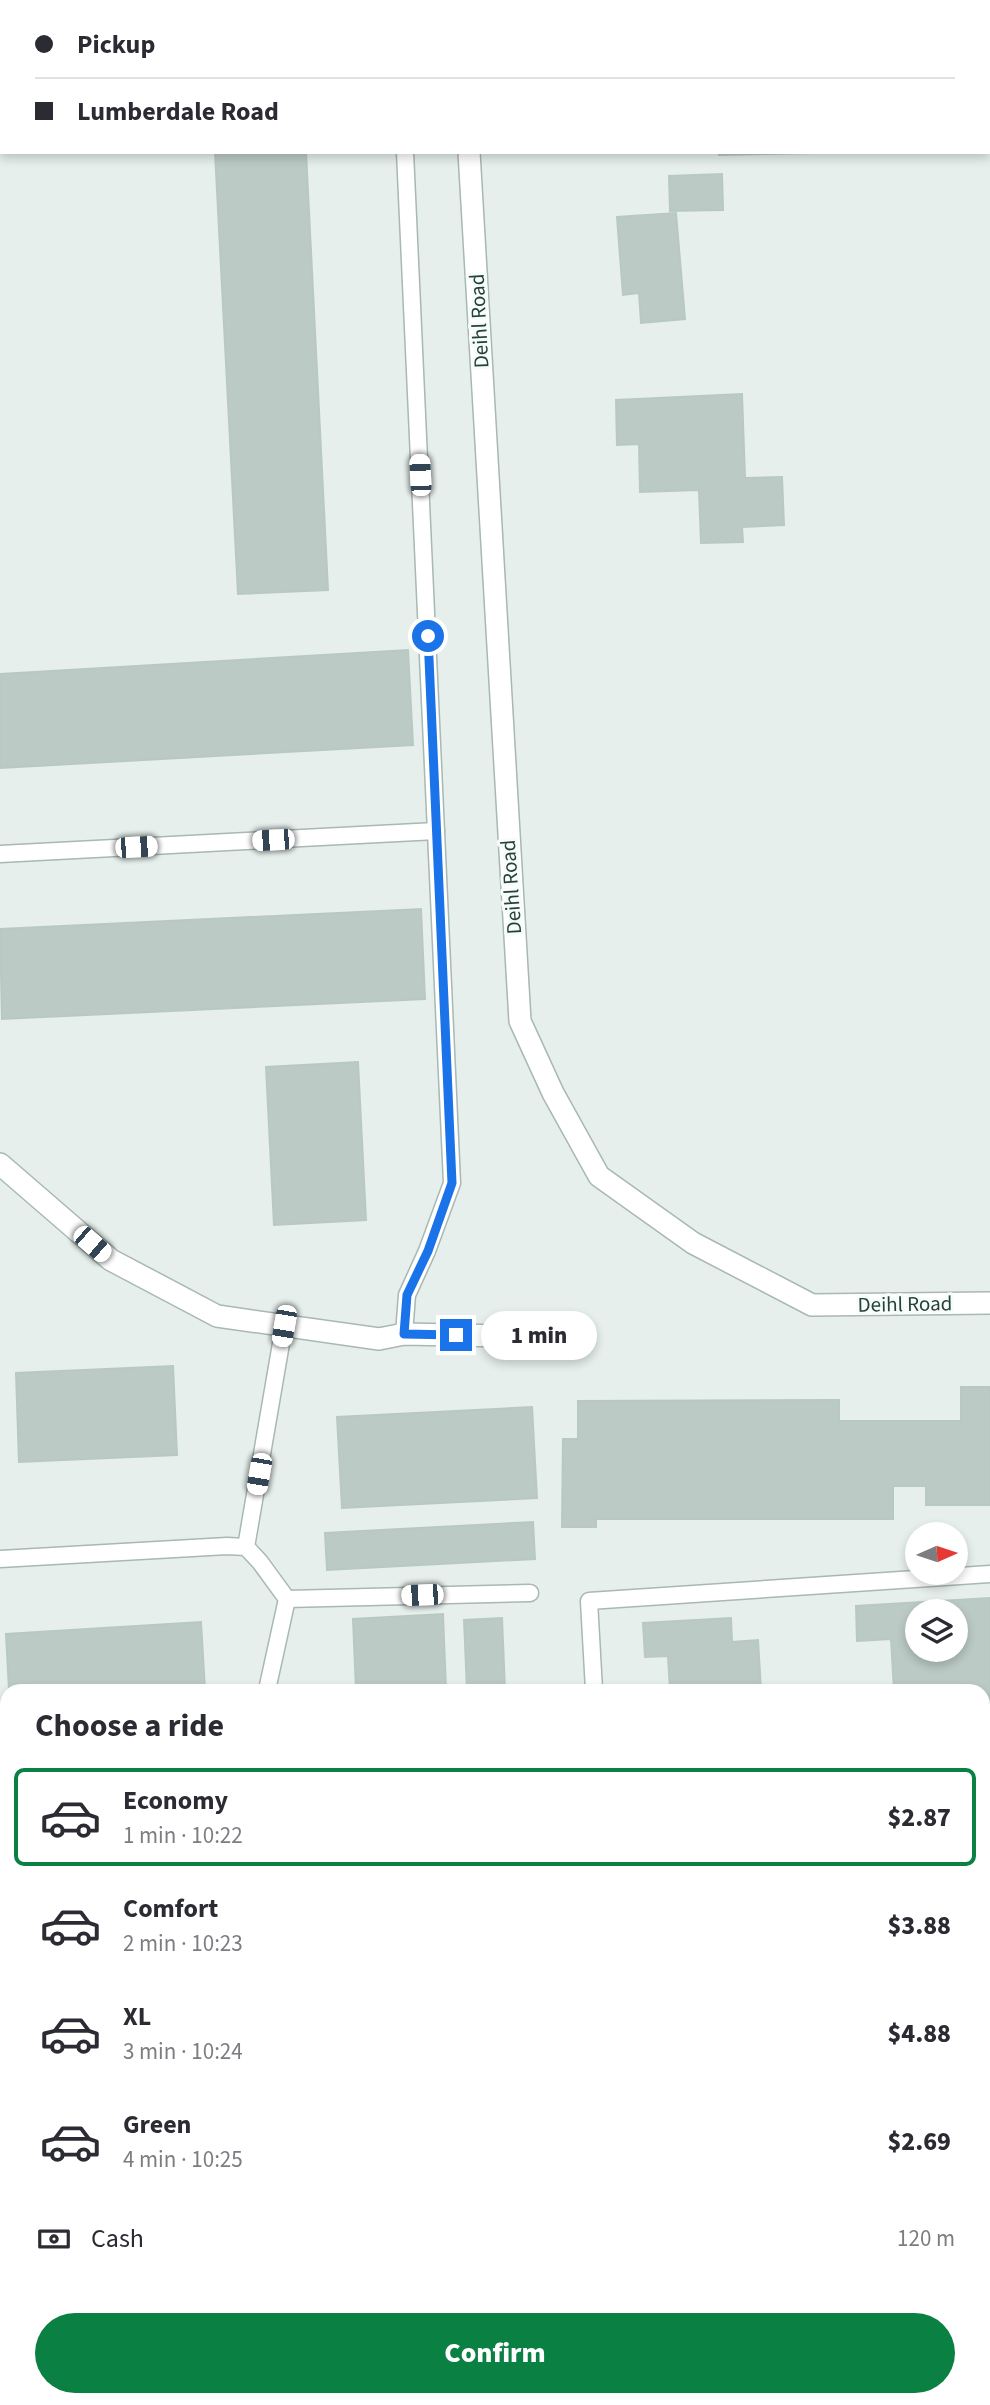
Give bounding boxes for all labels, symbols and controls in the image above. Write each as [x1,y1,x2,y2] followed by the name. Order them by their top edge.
[77,26,155,63] text: Pickup
[77,93,279,130] text: Lumberdale Road
[462,273,496,369] street label: Deihl Road
[409,453,432,497] car
[412,620,444,652] route start
[252,828,295,852] car
[115,835,158,859] car
[493,839,529,935] street label: Deihl Road
[70,1222,115,1266] car
[857,1288,953,1320] street label: Deihl Road
[271,1303,298,1349] car
[480,1310,596,1360] callout: 1 min
[440,1319,472,1351] route end
[511,1319,567,1352] text: 1 min
[246,1451,273,1497] car
[905,1522,968,1586] north arrow
[905,1522,968,1662] map controls
[401,1584,444,1606] car
[905,1599,968,1662] button: layers
[35,1703,224,1749] text: Choose a ride
[123,1782,228,1819] text: Economy
[39,1786,102,1849] icon: car
[887,1799,951,1836] text: $2.87
[123,1819,243,1852] text: 1 min · 10:22
[123,1890,218,1927] text: Comfort
[39,1894,102,1957] icon: car
[887,1907,951,1944] text: $3.88
[123,1927,243,1960] text: 2 min · 10:23
[123,1998,151,2035] text: XL
[39,2002,102,2065] icon: car
[887,2015,951,2052] text: $4.88
[123,2035,243,2068] text: 3 min · 10:24
[123,2106,191,2143] text: Green
[39,2110,102,2173] icon: car
[887,2123,951,2160] text: $2.69
[123,2143,243,2176] text: 4 min · 10:25
[35,2220,73,2258] icon: cash
[91,2220,144,2257] text: Cash
[897,2222,955,2255] text: 120 m
[35,2313,955,2393] button: Confirm

